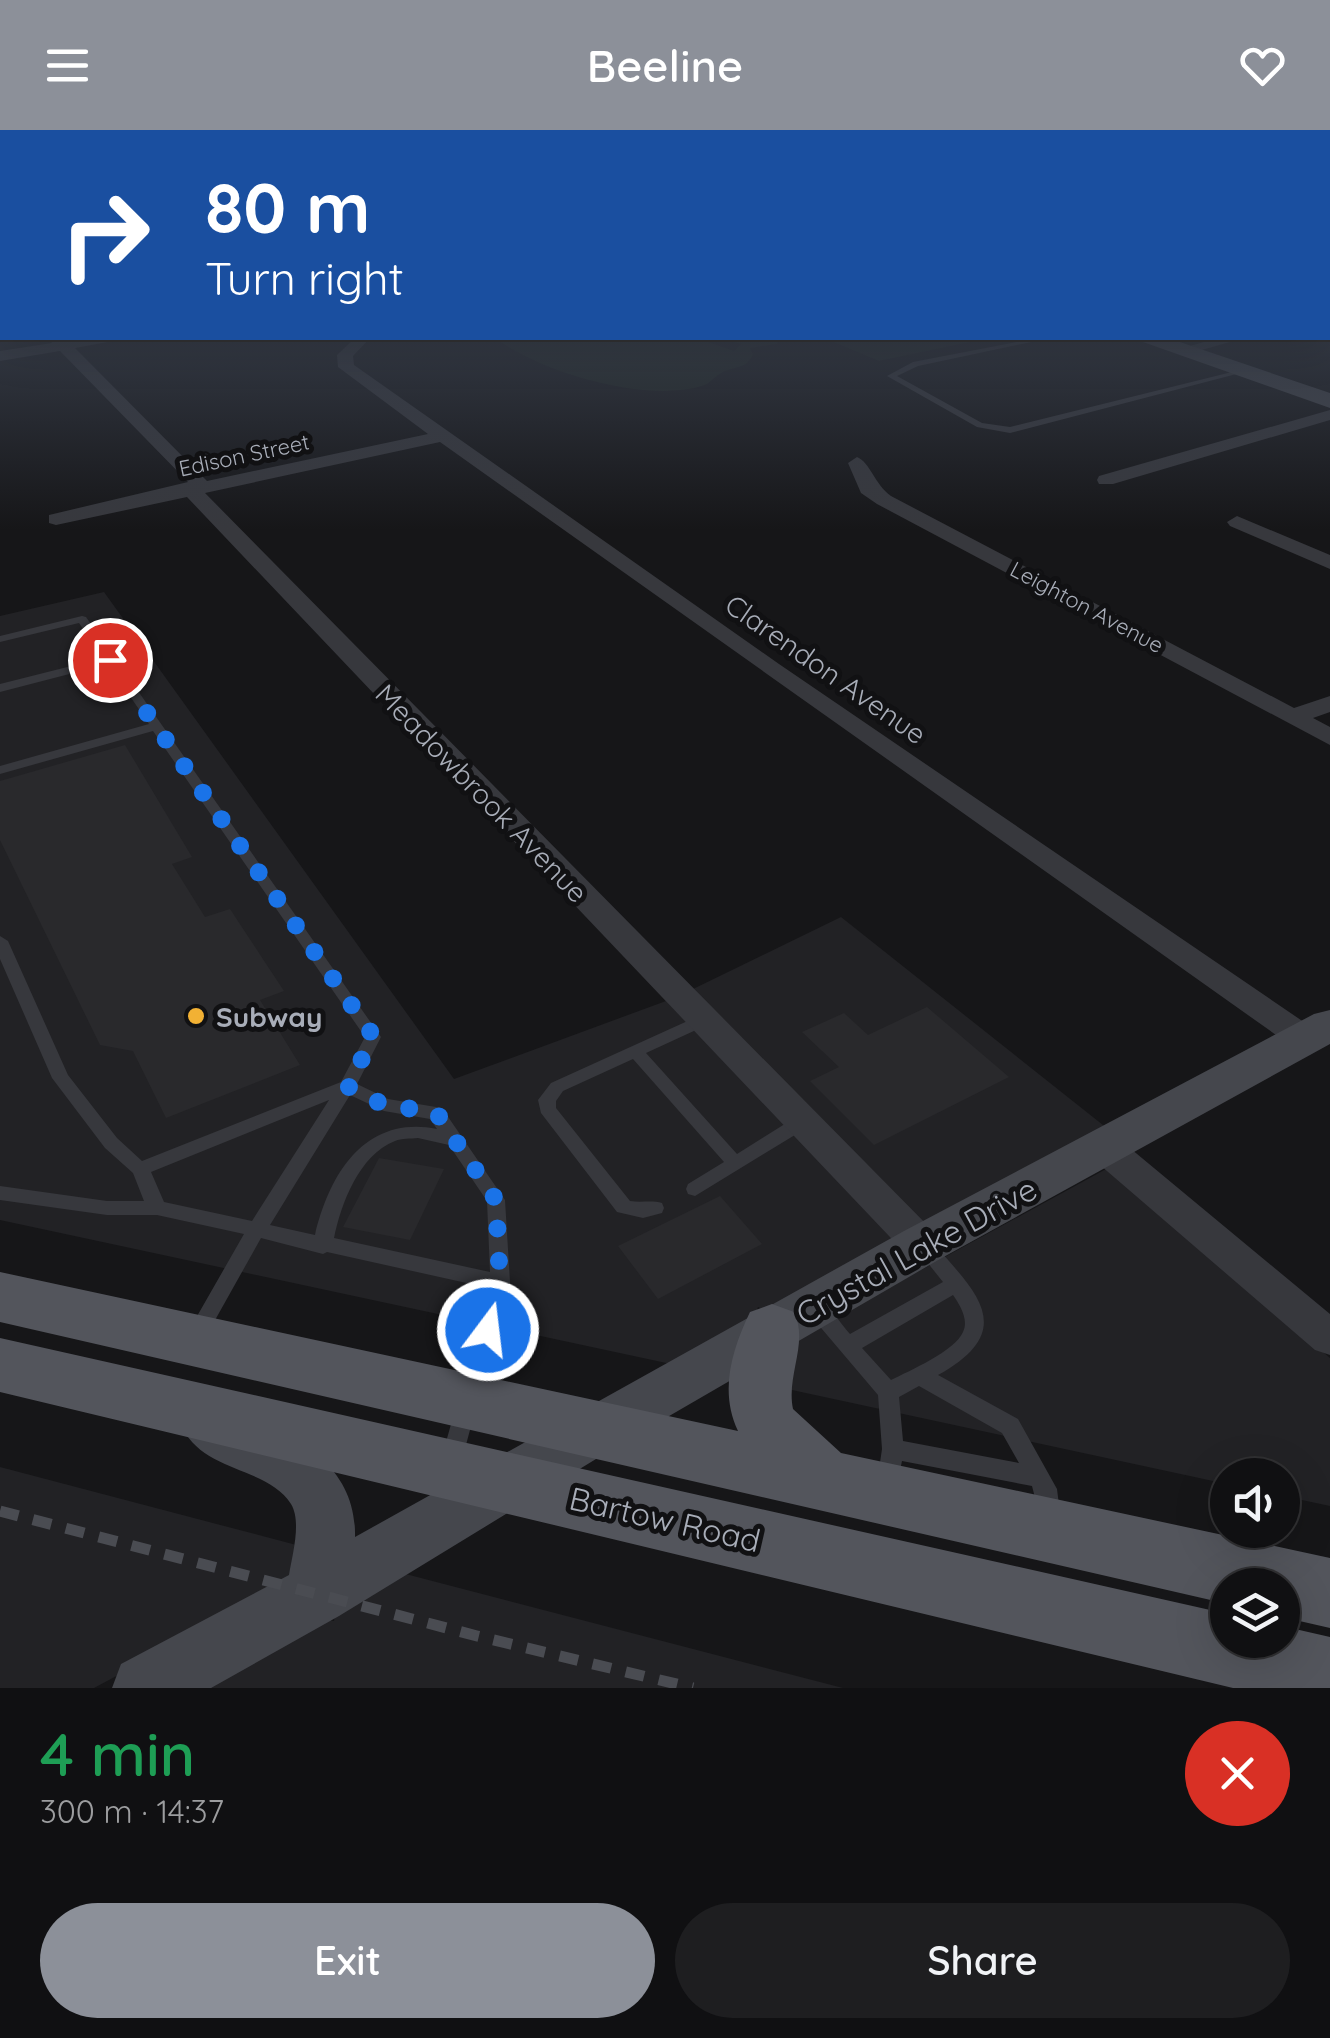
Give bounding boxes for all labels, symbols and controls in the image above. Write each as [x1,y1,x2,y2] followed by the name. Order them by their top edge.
[587,37,743,93] text: Beeline
[40,38,95,93] icon: menu
[1235,38,1290,93] icon: heart
[205,163,370,251] text: 80 m
[40,170,170,300] icon: right
[205,250,404,306] text: Turn right
[176,427,312,483] street label: Edison Street
[1006,555,1168,659] street label: Leighton Avenue
[719,587,933,751] street label: Clarendon Avenue
[68,618,153,703] pin
[83,633,138,688] icon: arrive
[369,676,595,910] street label: Meadowbrook Avenue
[216,999,322,1034] place label: Subway
[185,1005,207,1027] marker: Subway
[789,1168,1043,1334] street label: Crystal Lake Drive
[436,1278,540,1382] position arrow
[1210,1458,1300,1658] map controls
[1210,1458,1300,1548] button: sound
[566,1478,764,1560] street label: Bartow Road
[1210,1568,1300,1658] button: layers
[40,1716,195,1791] text: 4 min
[1185,1721,1290,1826] button: close
[40,1791,224,1831] text: 300 m · 14:37
[40,1903,655,2018] button: Exit
[675,1903,1290,2018] button: Share

